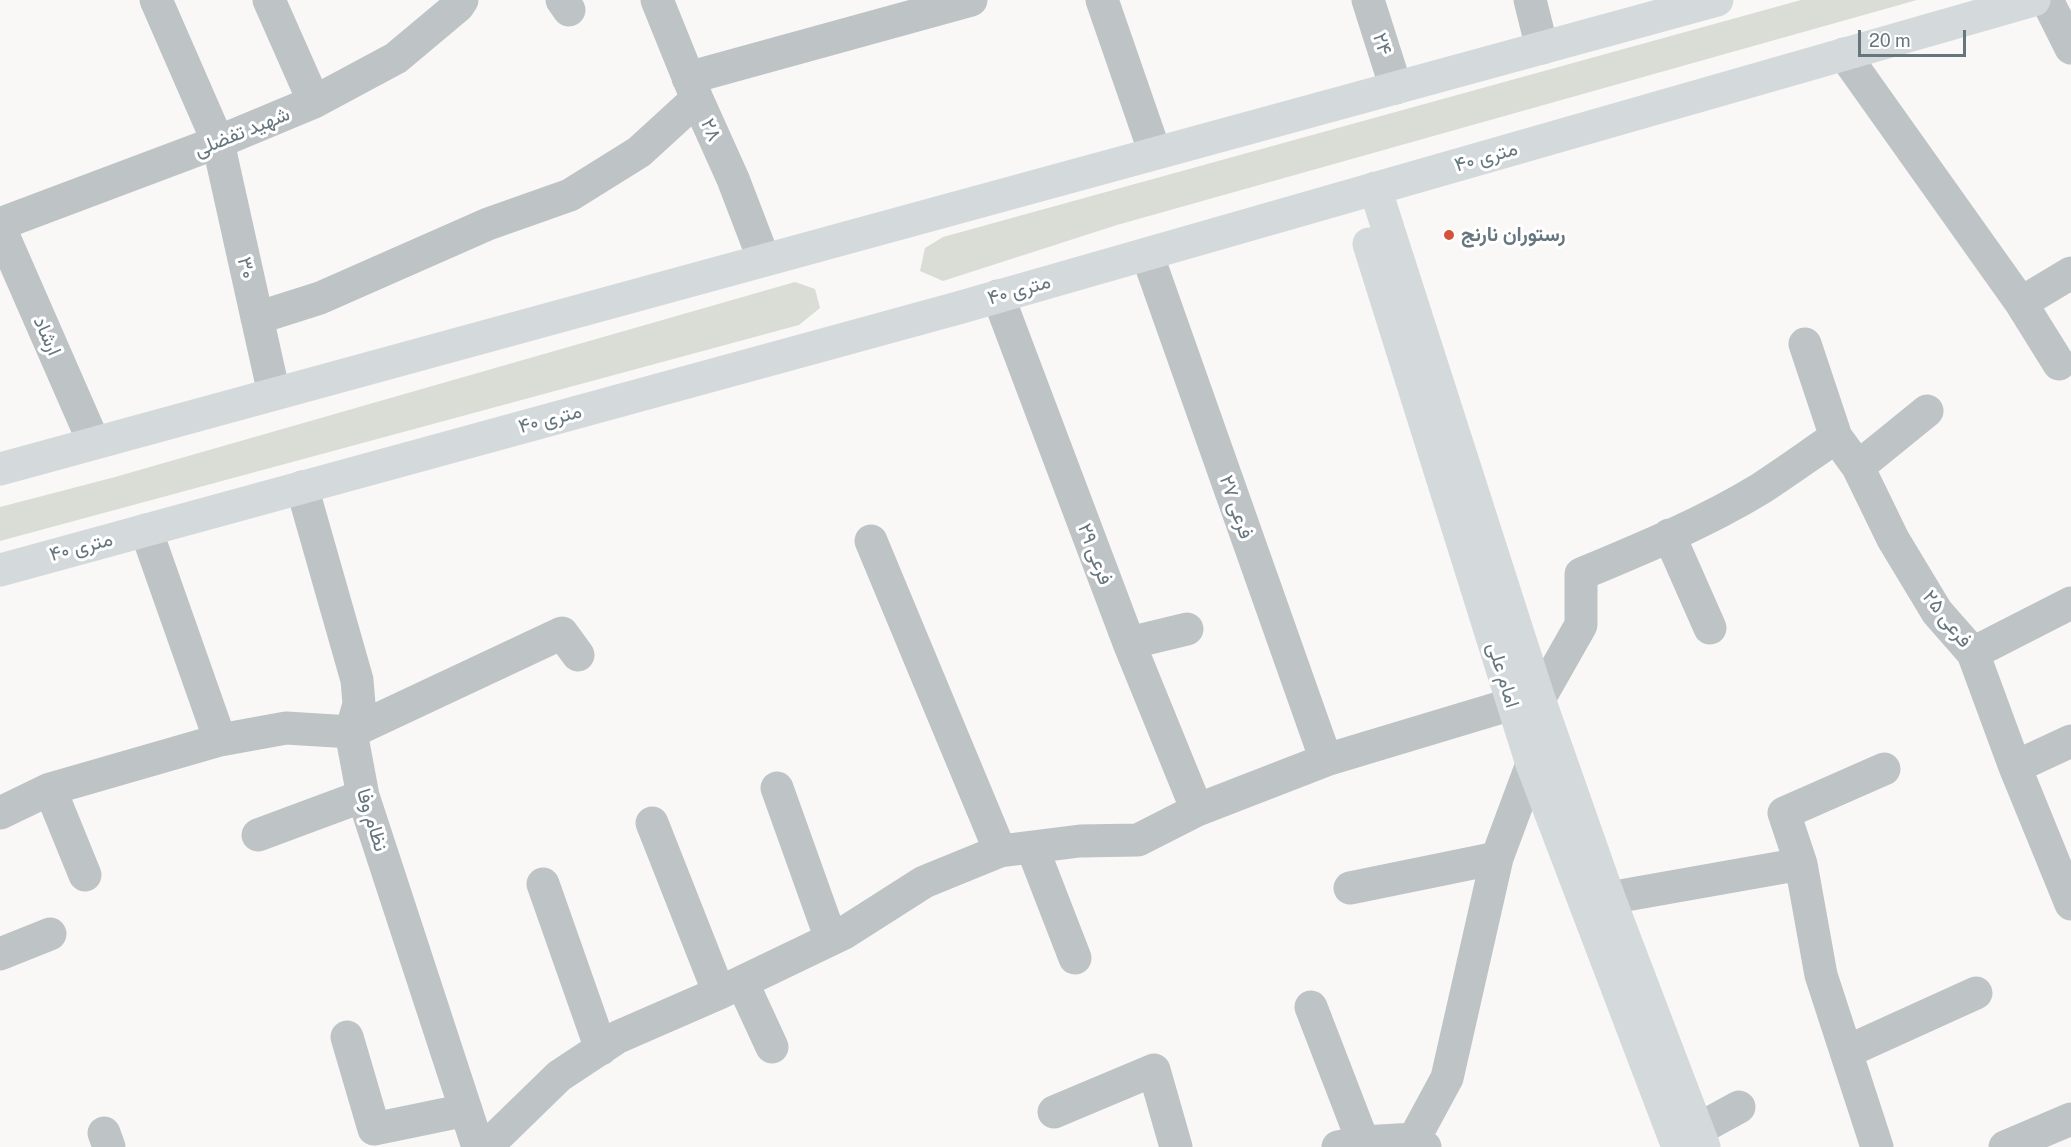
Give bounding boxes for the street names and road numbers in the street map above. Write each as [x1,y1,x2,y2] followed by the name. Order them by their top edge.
[1367,30,1397,58] street label: ۲۴
[191,102,293,162] street label: شهید تفضلی
[696,115,726,145] street label: ۲۸
[1452,137,1520,177] street label: ۴۰ متری
[232,255,260,281] street label: ۳۰
[985,270,1053,310] street label: ۴۰ متری
[28,313,66,359] street label: ارشاد
[516,399,584,439] street label: ۴۰ متری
[1214,472,1258,542] street label: فرعی ۲۷
[1072,520,1118,588] street label: فرعی ۲۹
[47,527,115,567] street label: ۴۰ متری
[1917,586,1977,652] street label: فرعی ۲۵
[1482,639,1524,711] street label: امام علی
[351,786,393,854] street label: نظام وفا

